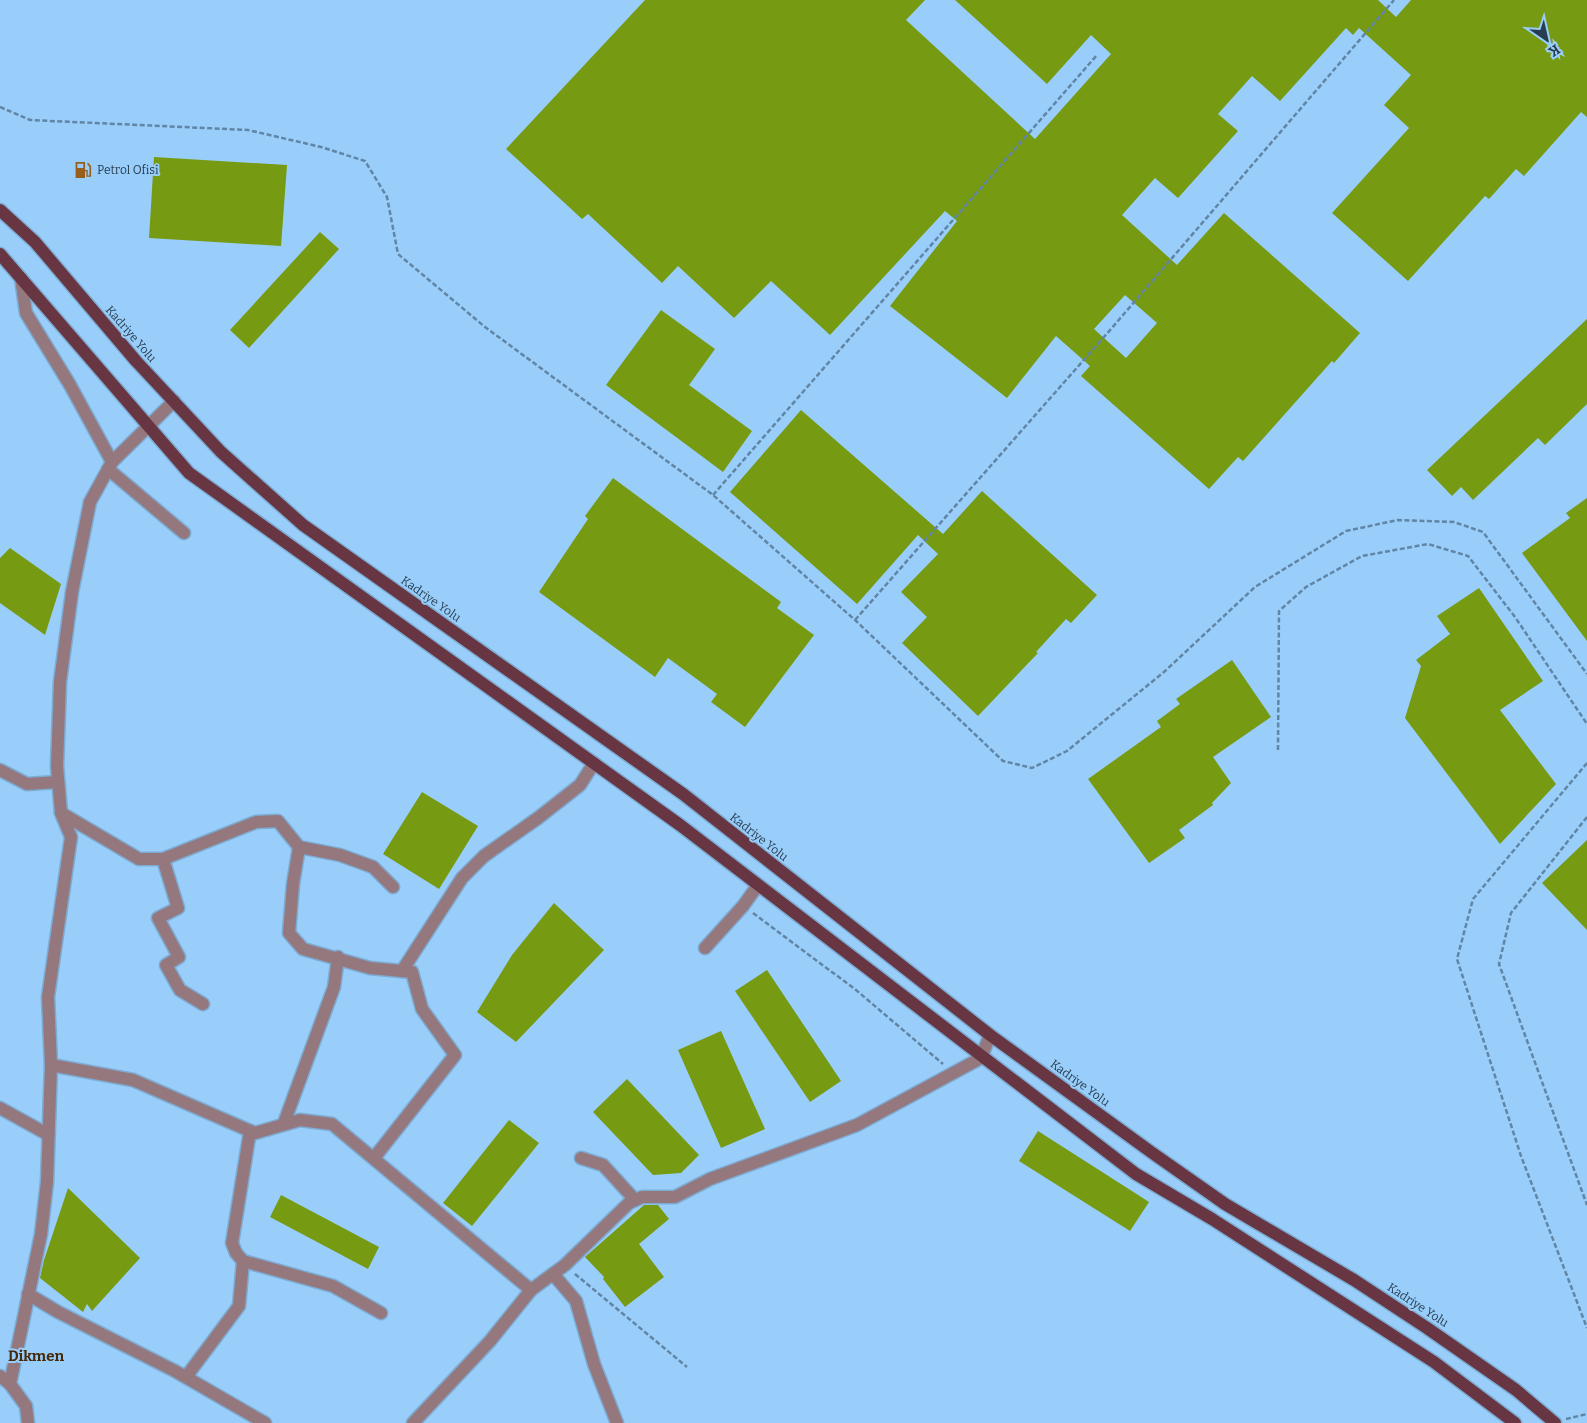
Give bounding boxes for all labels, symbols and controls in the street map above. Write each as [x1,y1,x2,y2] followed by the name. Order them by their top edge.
[1522,15,1572,65] north arrow
[1545,41,1563,60] text: K
[73,160,93,180] fuel station icon: Petrol Ofisi
[97,163,159,177] place label: Petrol Ofisi
[103,303,160,365] street label: Kadriye Yolu
[398,573,464,625] street label: Kadriye Yolu
[727,810,791,864] street label: Kadriye Yolu
[1048,1057,1113,1110] street label: Kadriye Yolu
[1385,1280,1452,1330] street label: Kadriye Yolu
[8,1347,64,1365] district label: Dikmen

